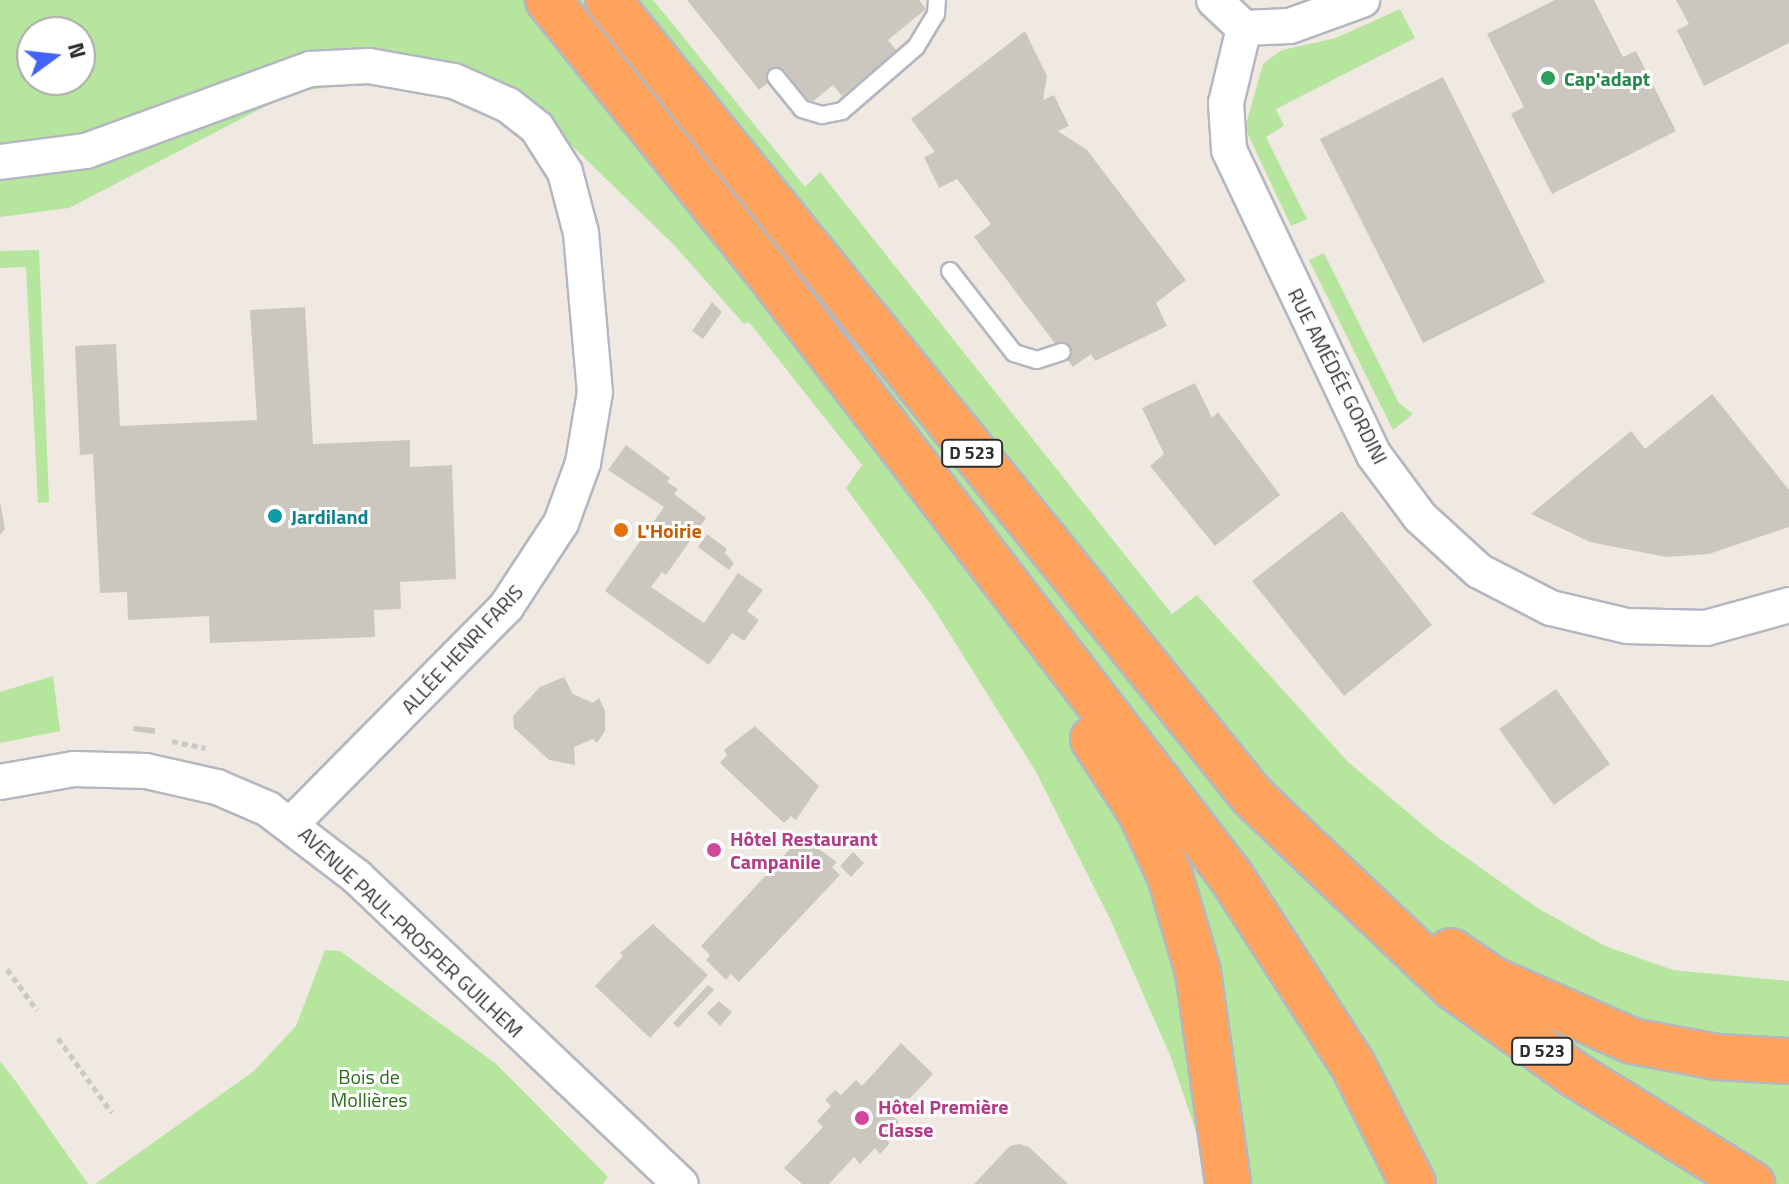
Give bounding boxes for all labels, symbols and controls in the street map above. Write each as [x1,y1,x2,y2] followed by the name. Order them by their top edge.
[16,16,96,96] north arrow
[59,39,96,62] text: N
[1564,66,1650,90] place label: Cap'adapt
[1539,69,1557,87] marker: Cap'adapt
[1283,284,1393,468] street label: RUE AMÉDÉE GORDINI
[940,439,1004,467] road number: D 523
[291,504,368,528] place label: Jardiland
[266,507,284,525] marker: Jardiland
[637,518,702,542] place label: L'Hoirie
[612,521,630,539] marker: L'Hoirie
[396,580,528,718] street label: ALLÉE HENRI FARIS
[294,822,528,1042] street label: AVENUE PAUL-PROSPER GUILHEM
[730,826,878,873] place label: Hôtel Restaurant Campanile
[705,841,723,859] marker: Hôtel Restaurant Campanile
[1510,1037,1574,1065] road number: D 523
[330,1065,408,1112] park label: Bois de Mollières
[878,1094,1009,1141] place label: Hôtel Première Classe
[853,1109,871,1127] marker: Hôtel Première Classe

